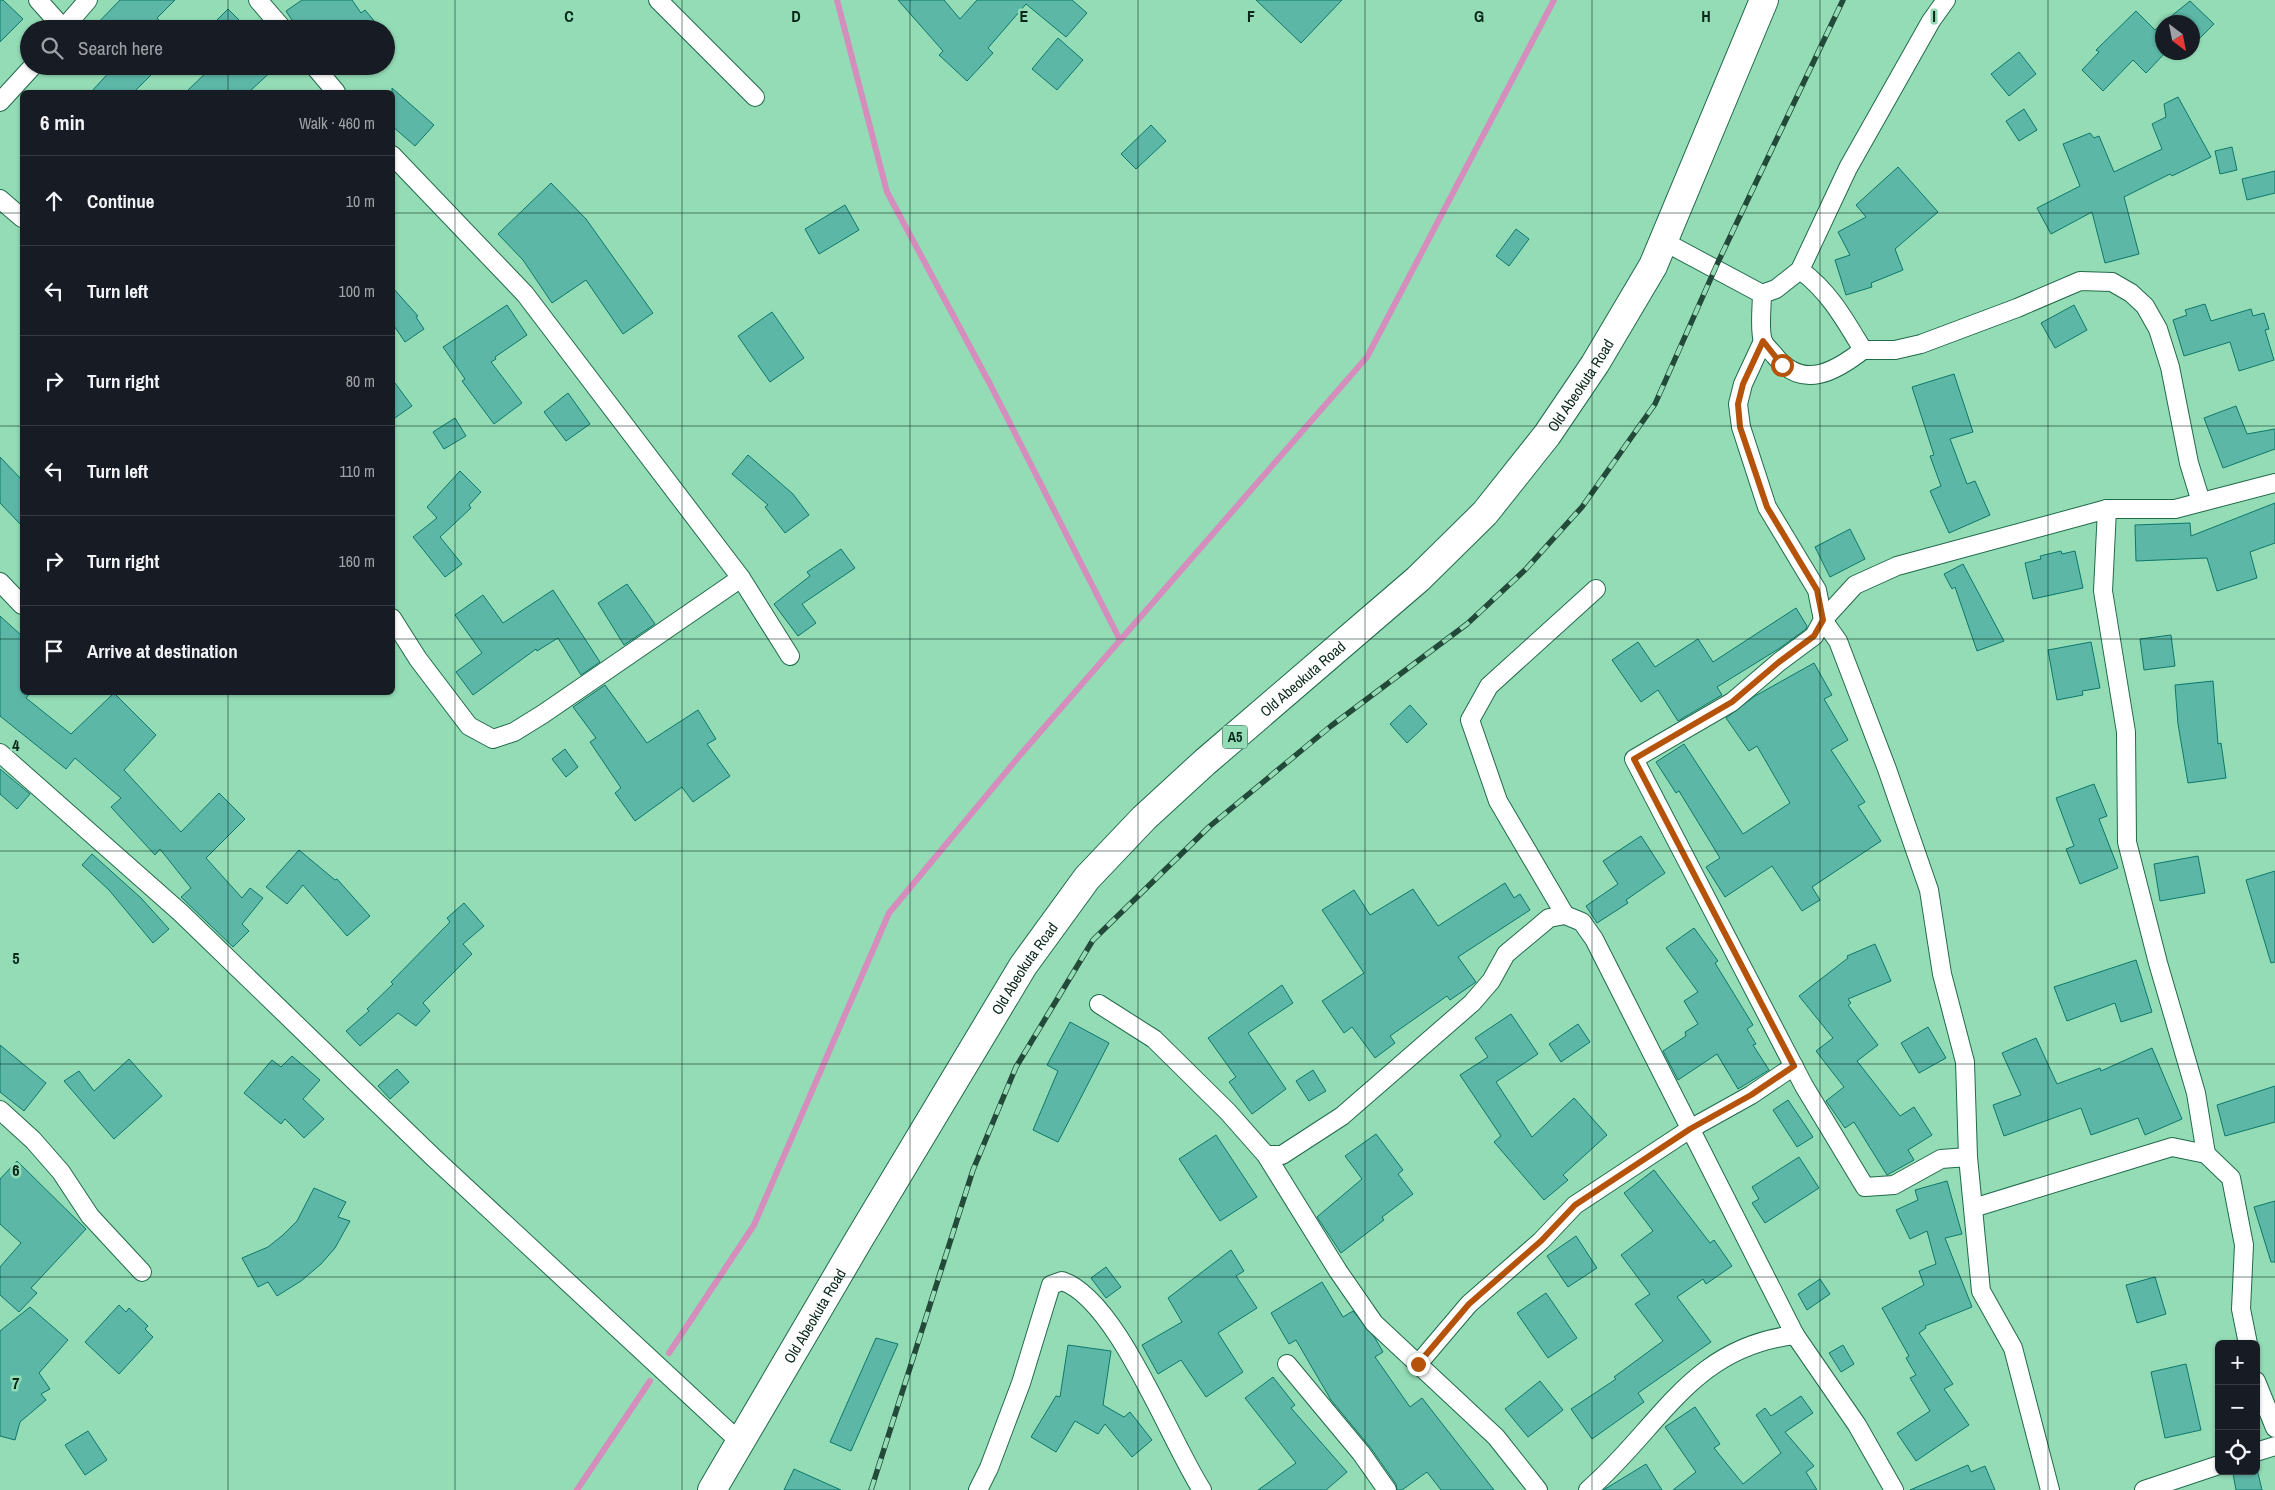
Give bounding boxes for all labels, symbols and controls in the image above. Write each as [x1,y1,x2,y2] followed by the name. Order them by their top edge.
[564,5,574,27] text: C
[791,5,801,27] text: D
[1020,5,1029,27] text: E
[1247,5,1255,27] text: F
[1474,5,1484,27] text: G
[1701,5,1711,27] text: H
[1932,5,1936,27] text: I
[2155,15,2200,60] north arrow
[20,20,395,75] search box
[38,34,66,62] icon: search
[78,35,163,61] text: Search here
[40,108,85,137] text: 6 min
[299,112,375,134] text: Walk · 460 m
[40,187,68,215] icon: ahead
[87,188,155,214] text: Continue
[346,190,375,212] text: 10 m
[40,277,68,305] icon: left
[87,278,148,304] text: Turn left
[339,280,375,302] text: 100 m
[1542,335,1618,436] street label: Old Abeokuta Road
[1771,354,1794,377] route start
[40,367,68,395] icon: right
[87,368,159,394] text: Turn right
[346,370,375,392] text: 80 m
[40,457,68,485] icon: left
[87,458,148,484] text: Turn left
[339,460,375,482] text: 110 m
[40,547,68,575] icon: right
[87,548,159,574] text: Turn right
[339,550,375,572] text: 160 m
[1255,636,1350,721] street label: Old Abeokuta Road
[40,637,68,665] icon: arrive
[87,638,238,664] text: Arrive at destination
[1222,726,1248,749] road number: A5
[12,734,20,756] text: 4
[986,918,1062,1018] street label: Old Abeokuta Road
[12,947,20,969] text: 5
[12,1159,20,1181] text: 6
[778,1264,850,1367] street label: Old Abeokuta Road
[2215,1340,2260,1475] map controls
[2215,1340,2260,1385] button: +
[1407,1353,1430,1376] route end
[12,1372,20,1394] text: 7
[2215,1385,2260,1430] button: −
[2215,1430,2260,1475] button: locate

